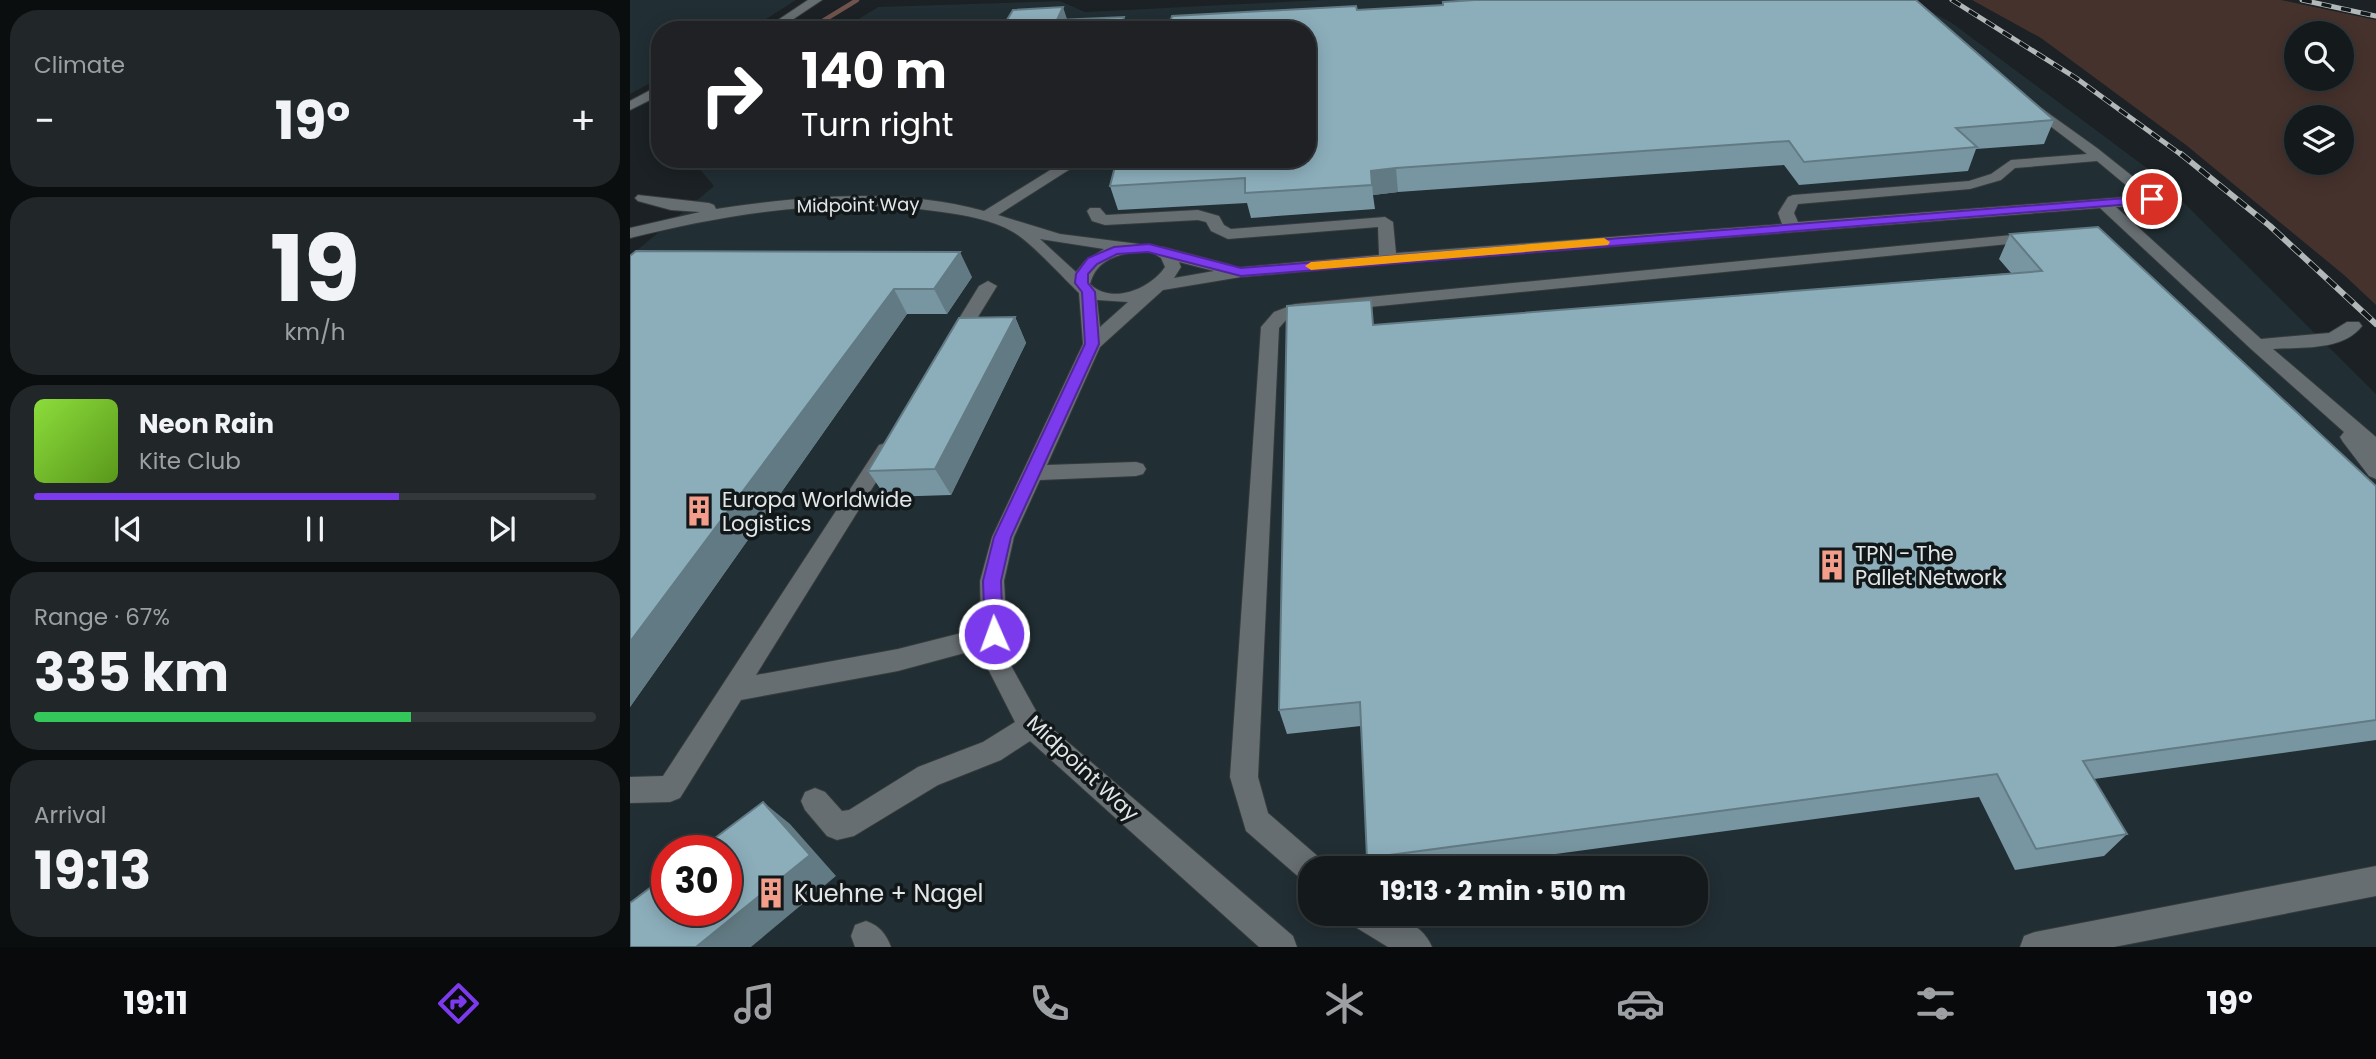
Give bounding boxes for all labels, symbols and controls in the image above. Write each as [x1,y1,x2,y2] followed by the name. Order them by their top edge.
[2284,21,2354,175] map controls
[2284,21,2354,91] button: search
[801,37,947,105] text: 140 m
[34,49,125,81] text: Climate
[686,49,777,140] icon: right
[275,84,350,157] text: 19°
[34,94,55,147] text: −
[570,94,596,147] text: +
[801,102,953,147] text: Turn right
[2284,105,2354,175] button: layers
[2122,169,2182,229] pin
[2133,180,2171,218] icon: arrive
[796,191,920,219] street label: Midpoint Way
[270,205,360,333] text: 19
[284,316,346,348] text: km/h
[139,406,274,442] text: Neon Rain
[139,445,241,477] text: Kite Club
[722,485,912,538] place label: Europa Worldwide Logistics
[682,494,716,528] building icon: Europa Worldwide Logistics
[109,510,147,548] icon: previous
[296,510,334,548] icon: pause
[483,510,521,548] icon: next
[1855,539,2003,592] place label: TPN - The Pallet Network
[1815,548,1849,582] building icon: TPN - The Pallet Network
[957,597,1031,671] position arrow
[34,601,170,633] text: Range · 67%
[34,636,229,709] text: 335 km
[1021,708,1145,828] street label: Midpoint Way
[34,799,106,831] text: Arrival
[34,834,151,907] text: 19:13
[651,835,742,926] speed limit sign: 30
[1380,873,1626,909] text: 19:13 · 2 min · 510 m
[754,876,788,910] building icon: Kuehne + Nagel
[794,877,984,910] place label: Kuehne + Nagel
[434,979,483,1028] icon: directions
[730,979,779,1028] icon: music
[1025,979,1074,1028] icon: phone
[1320,979,1369,1028] icon: climate
[1616,979,1665,1028] icon: car
[1911,979,1960,1028] icon: filters
[123,980,188,1025] text: 19:11
[2206,980,2253,1025] text: 19°

